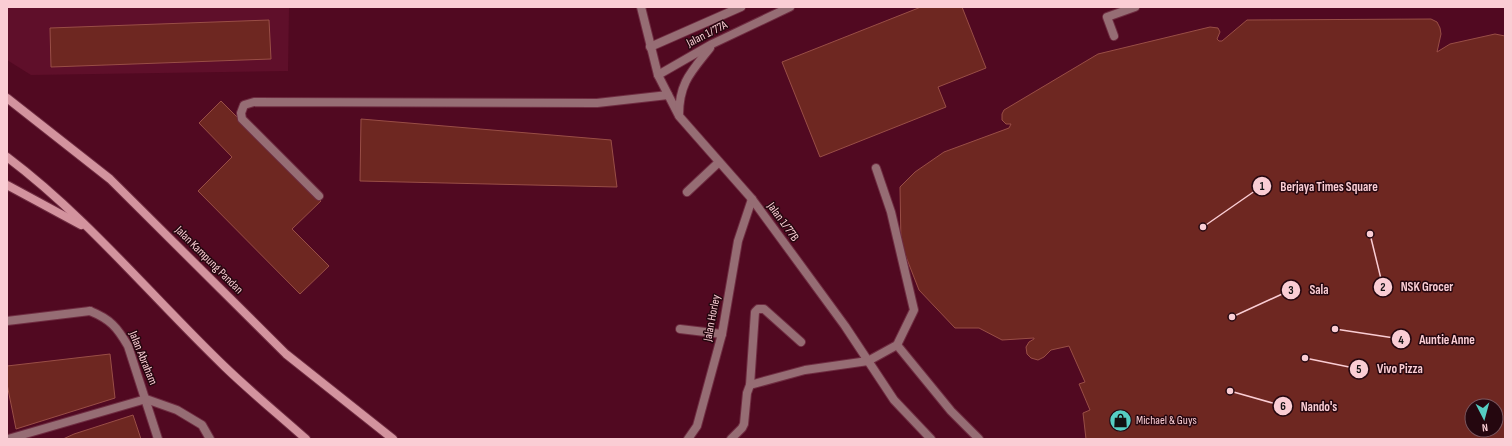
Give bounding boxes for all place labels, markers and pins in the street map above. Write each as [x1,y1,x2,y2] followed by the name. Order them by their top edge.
[1252,174,1386,199] callout: Berjaya Times Square
[1373,274,1461,299] callout: NSK Grocer
[1281,277,1336,302] callout: Sala
[1391,327,1483,352] callout: Auntie Anne
[1349,356,1431,381] callout: Vivo Pizza
[1273,394,1345,419] callout: Nando's
[1108,407,1134,433] shop icon: Michael & Guys
[1136,413,1197,428] place label: Michael & Guys

